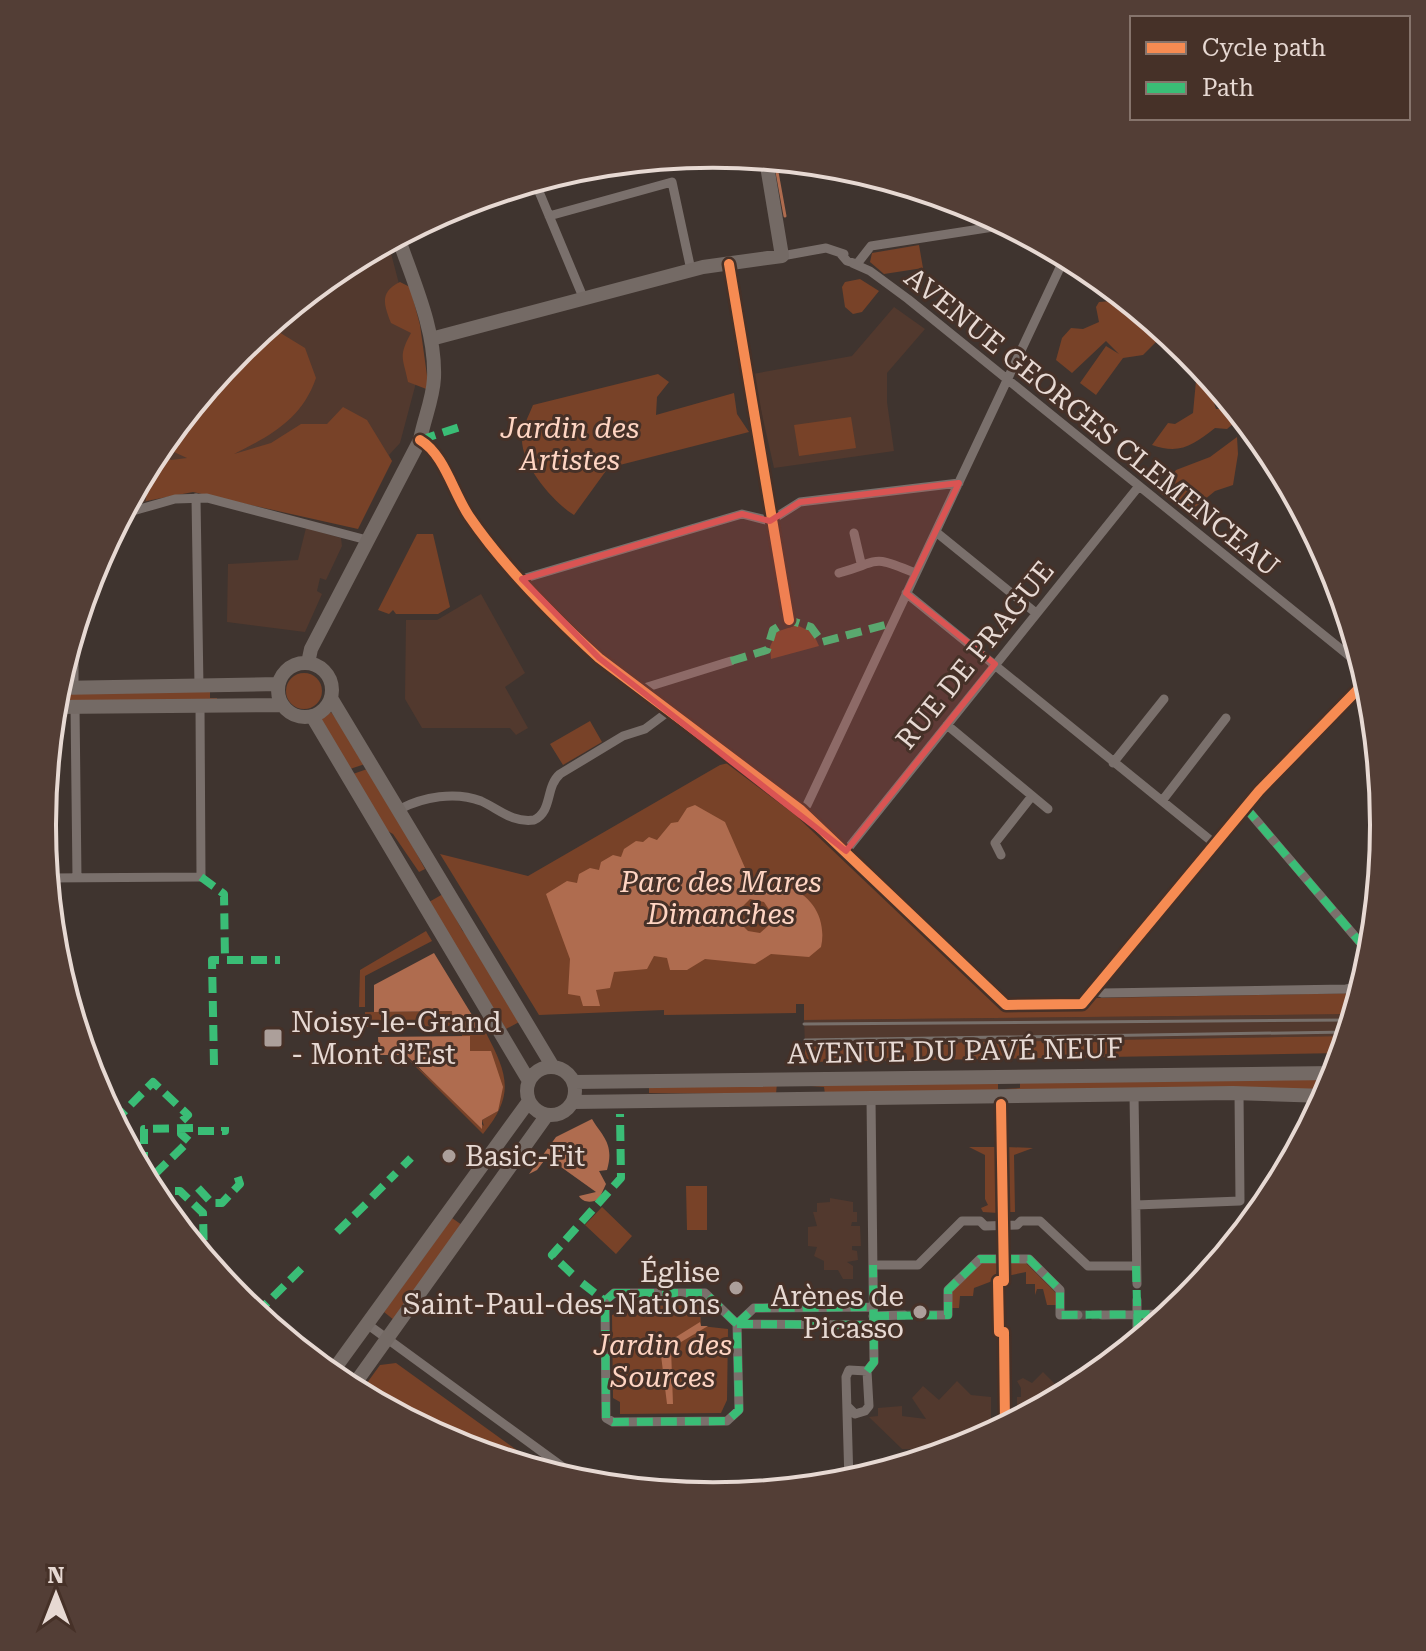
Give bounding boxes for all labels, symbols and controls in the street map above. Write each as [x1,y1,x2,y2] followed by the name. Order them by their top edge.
[1130,16,1410,120] legend
[1202,34,1326,62] text: Cycle path
[1202,74,1254,102] text: Path
[898,261,1286,583] street label: AVENUE GEORGES CLEMENCEAU
[500,412,639,477] park label: Jardin des Artistes
[889,554,1061,756] street label: RUE DE PRAGUE
[619,866,822,931] park label: Parc des Mares Dimanches
[291,1006,502,1071] place label: Noisy-le-Grand - Mont d’Est
[262,1027,284,1049] marker: Noisy-le-Grand - Mont d’Est
[787,1031,1123,1070] street label: AVENUE DU PAVÉ NEUF
[465,1140,585,1173] place label: Basic-Fit
[440,1147,458,1165] marker: Basic-Fit
[403,1255,720,1321] place label: Église Saint-Paul-des-Nations
[727,1279,745,1297] marker: Église Saint-Paul-des-Nations
[771,1280,904,1345] place label: Arènes de Picasso
[911,1303,929,1321] marker: Arènes de Picasso
[593,1329,732,1394] park label: Jardin des Sources
[16,1555,96,1635] north arrow
[48,1563,65,1588] text: N

